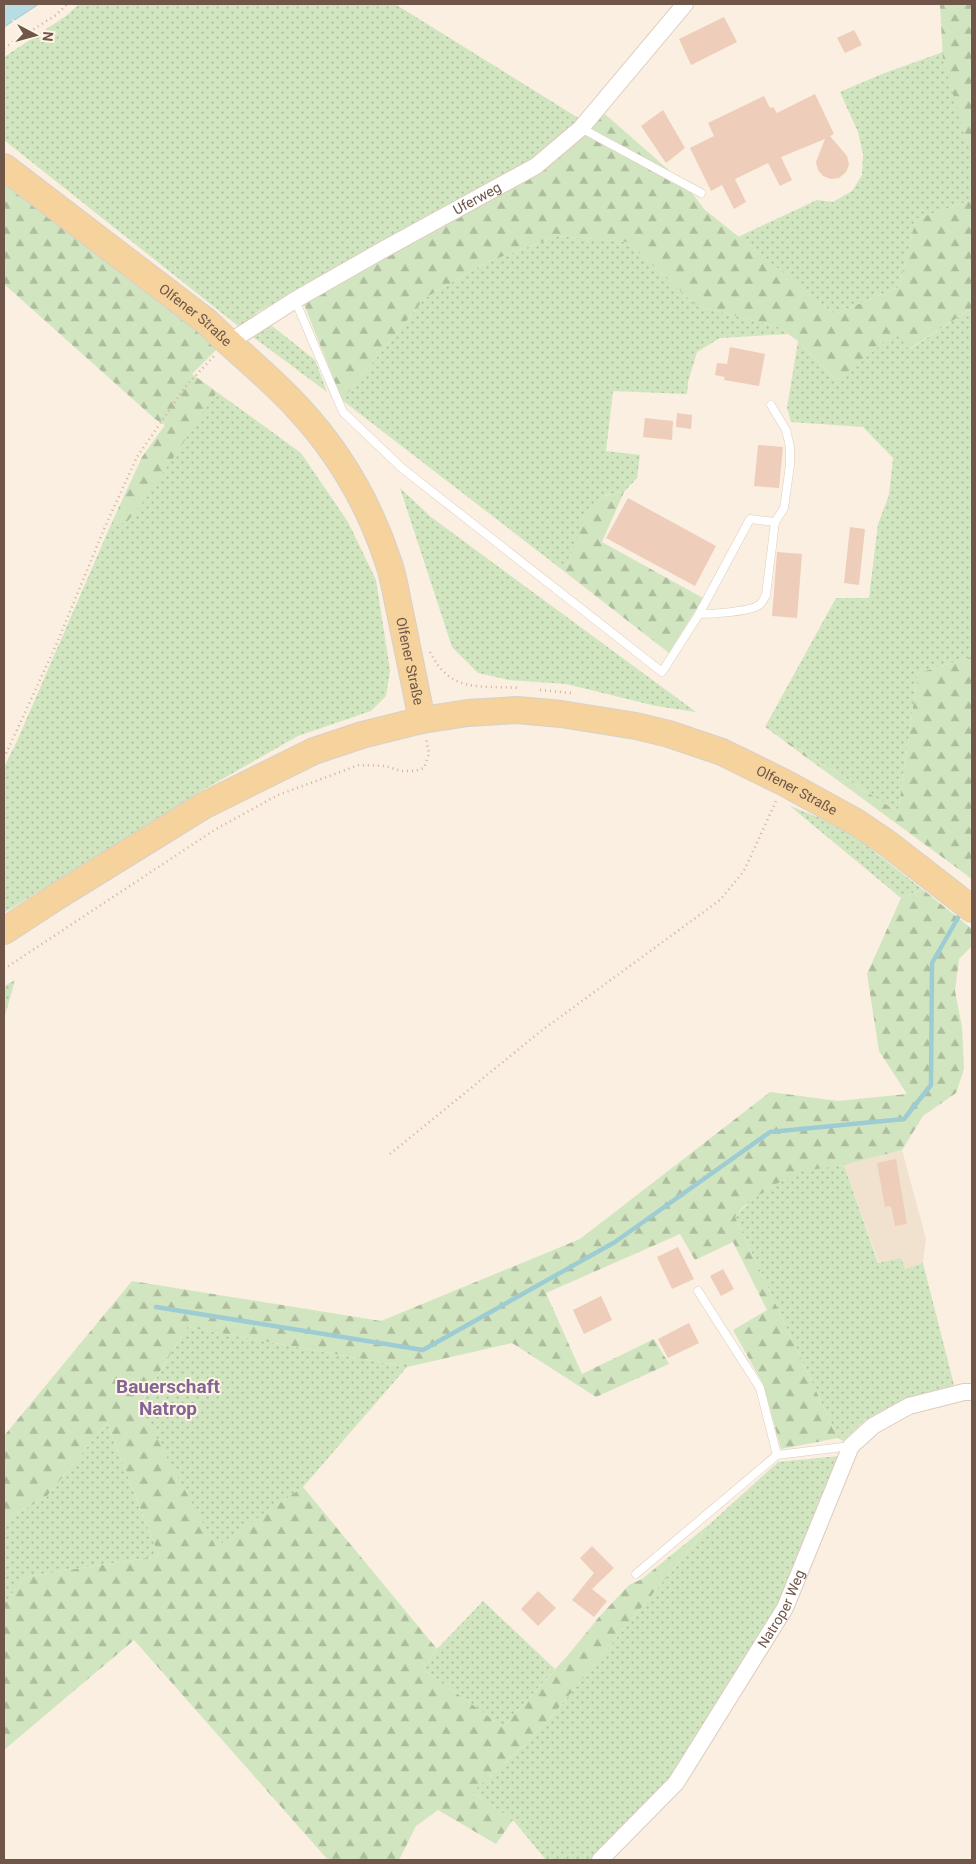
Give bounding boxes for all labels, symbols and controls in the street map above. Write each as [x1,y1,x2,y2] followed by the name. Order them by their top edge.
[10,10,60,60] north arrow
[39,31,56,42] text: N
[450,179,504,218] street label: Uferweg
[156,280,235,349] street label: Olfener Straße
[393,616,427,706] street label: Olfener Straße
[754,762,840,818] street label: Olfener Straße
[116,1375,220,1420] district label: Bauerschaft Natrop
[754,1567,808,1651] street label: Natroper Weg

